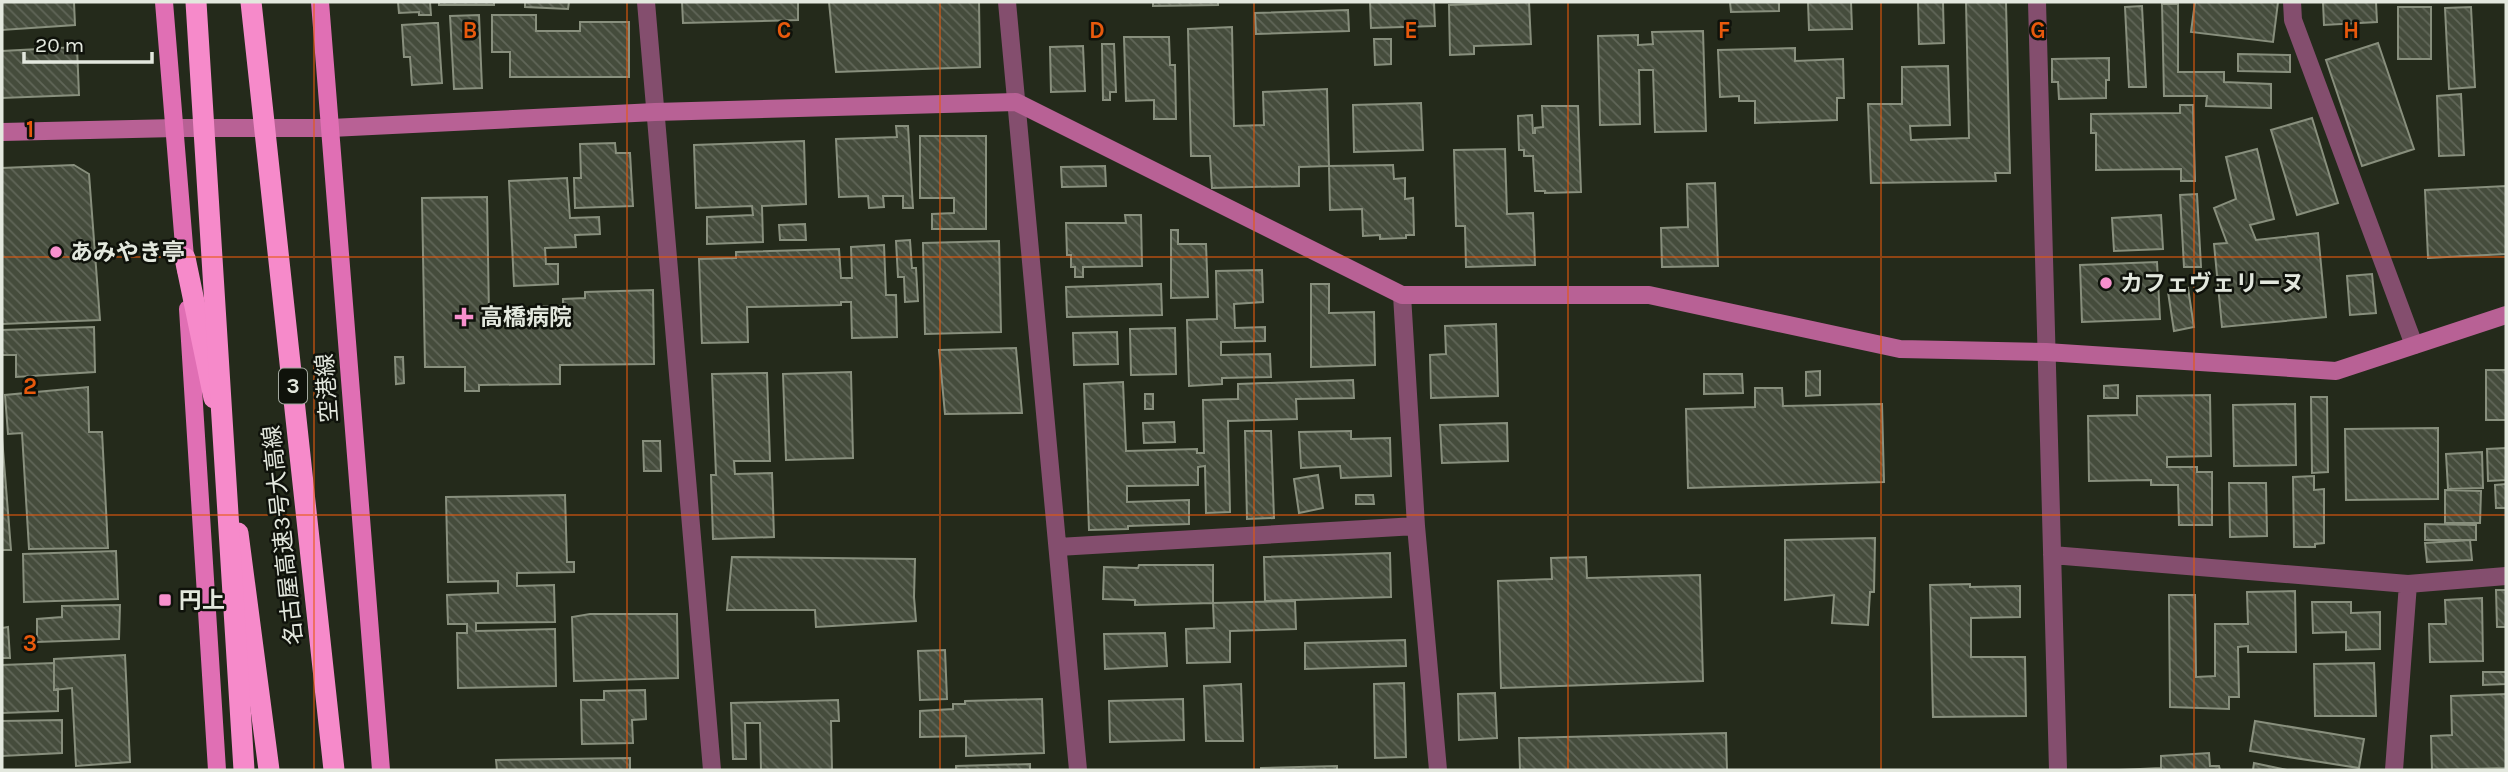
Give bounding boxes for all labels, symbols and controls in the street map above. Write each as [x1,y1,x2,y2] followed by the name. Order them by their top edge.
[463,17,477,44] text: B
[777,17,791,44] text: C
[1089,17,1105,44] text: D
[1404,17,1418,44] text: E
[1718,17,1730,44] text: F
[2030,17,2046,44] text: G
[2343,17,2359,44] text: H
[24,21,152,65] scale bar
[35,33,84,57] text: 20 m
[26,116,34,143] text: 1
[70,239,185,266] place label: あみやき亭
[48,244,64,260] marker: あみやき亭
[2120,270,2304,297] place label: カフェヴェリーヌ
[2098,275,2114,291] marker: カフェヴェリーヌ
[480,304,572,331] place label: 高橋病院
[454,307,474,327] marker: 高橋病院
[311,353,343,423] street label: 空港線
[279,368,307,404] road number: 3
[23,373,37,400] text: 2
[258,424,308,646] street label: 名古屋高速3号大高線
[179,587,225,614] place label: 円上
[157,592,173,608] marker: 円上
[23,630,37,657] text: 3

